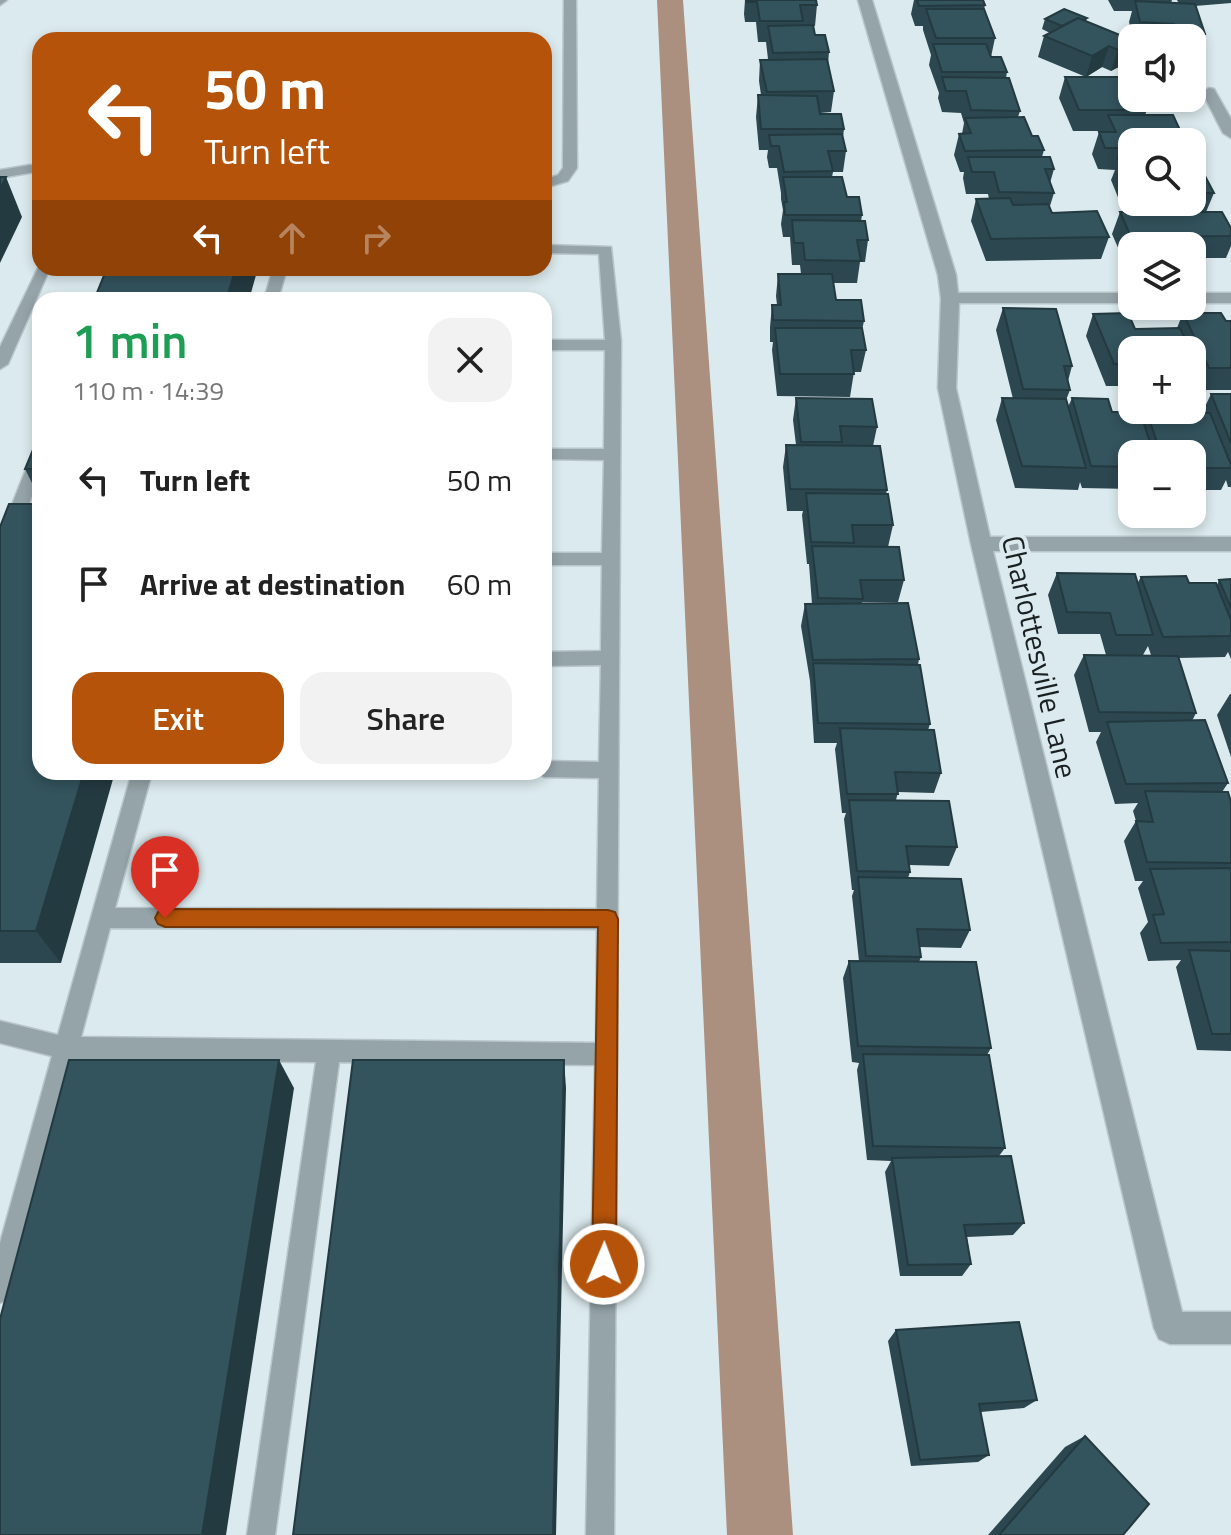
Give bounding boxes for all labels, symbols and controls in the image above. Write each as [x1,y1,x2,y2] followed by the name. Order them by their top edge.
[1118,24,1206,528] map controls
[1118,24,1206,112] button: sound
[204,46,326,131] text: 50 m
[72,64,176,168] icon: left
[204,123,330,178] text: Turn left
[1118,128,1206,216] button: search
[186,216,230,260] icon: left
[270,216,314,260] icon: ahead
[354,216,398,260] icon: right
[1118,232,1206,320] button: layers
[72,304,187,377] text: 1 min
[428,318,512,402] button: close
[1118,336,1206,424] button: +
[72,371,224,410] text: 110 m · 14:39
[1118,440,1206,528] button: −
[140,457,250,503] text: Turn left
[447,457,512,503] text: 50 m
[72,458,116,502] icon: left
[990,531,1090,783] street label: Charlottesville Lane
[140,561,405,607] text: Arrive at destination
[447,561,512,607] text: 60 m
[72,562,116,606] icon: arrive
[72,672,284,764] button: Exit
[300,672,512,764] button: Share
[131,836,199,918] pin
[143,848,187,892] icon: arrive
[562,1222,646,1306] position arrow

